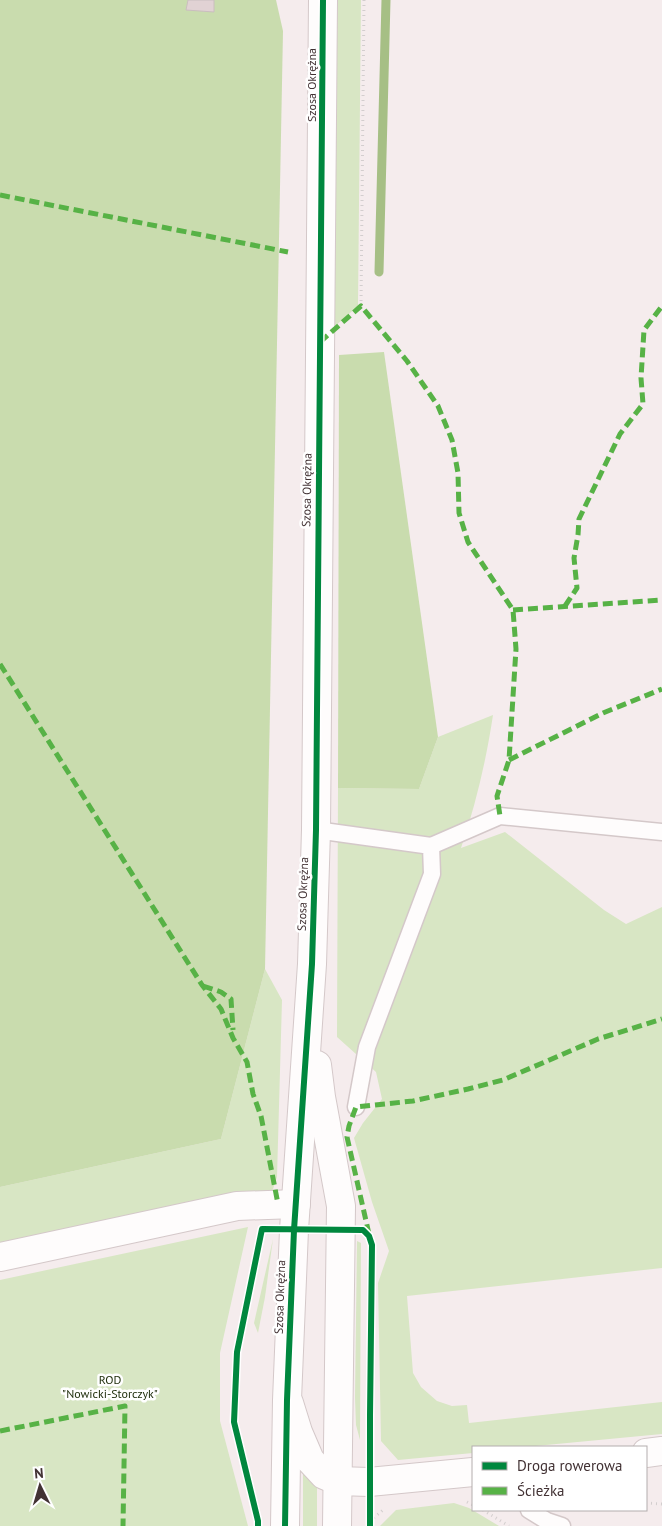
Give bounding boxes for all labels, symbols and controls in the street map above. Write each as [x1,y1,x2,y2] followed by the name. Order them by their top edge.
[304,48,319,122] street label: Szosa Okrężna
[298,453,315,527] street label: Szosa Okrężna
[294,857,311,931] street label: Szosa Okrężna
[271,1260,288,1334] street label: Szosa Okrężna
[62,1372,158,1401] park label: ROD "Nowicki-Storczyk"
[472,1446,647,1511] legend
[517,1456,622,1475] text: Droga rowerowa
[15,1461,65,1511] north arrow
[33,1464,44,1482] text: N
[517,1481,565,1500] text: Ścieżka

